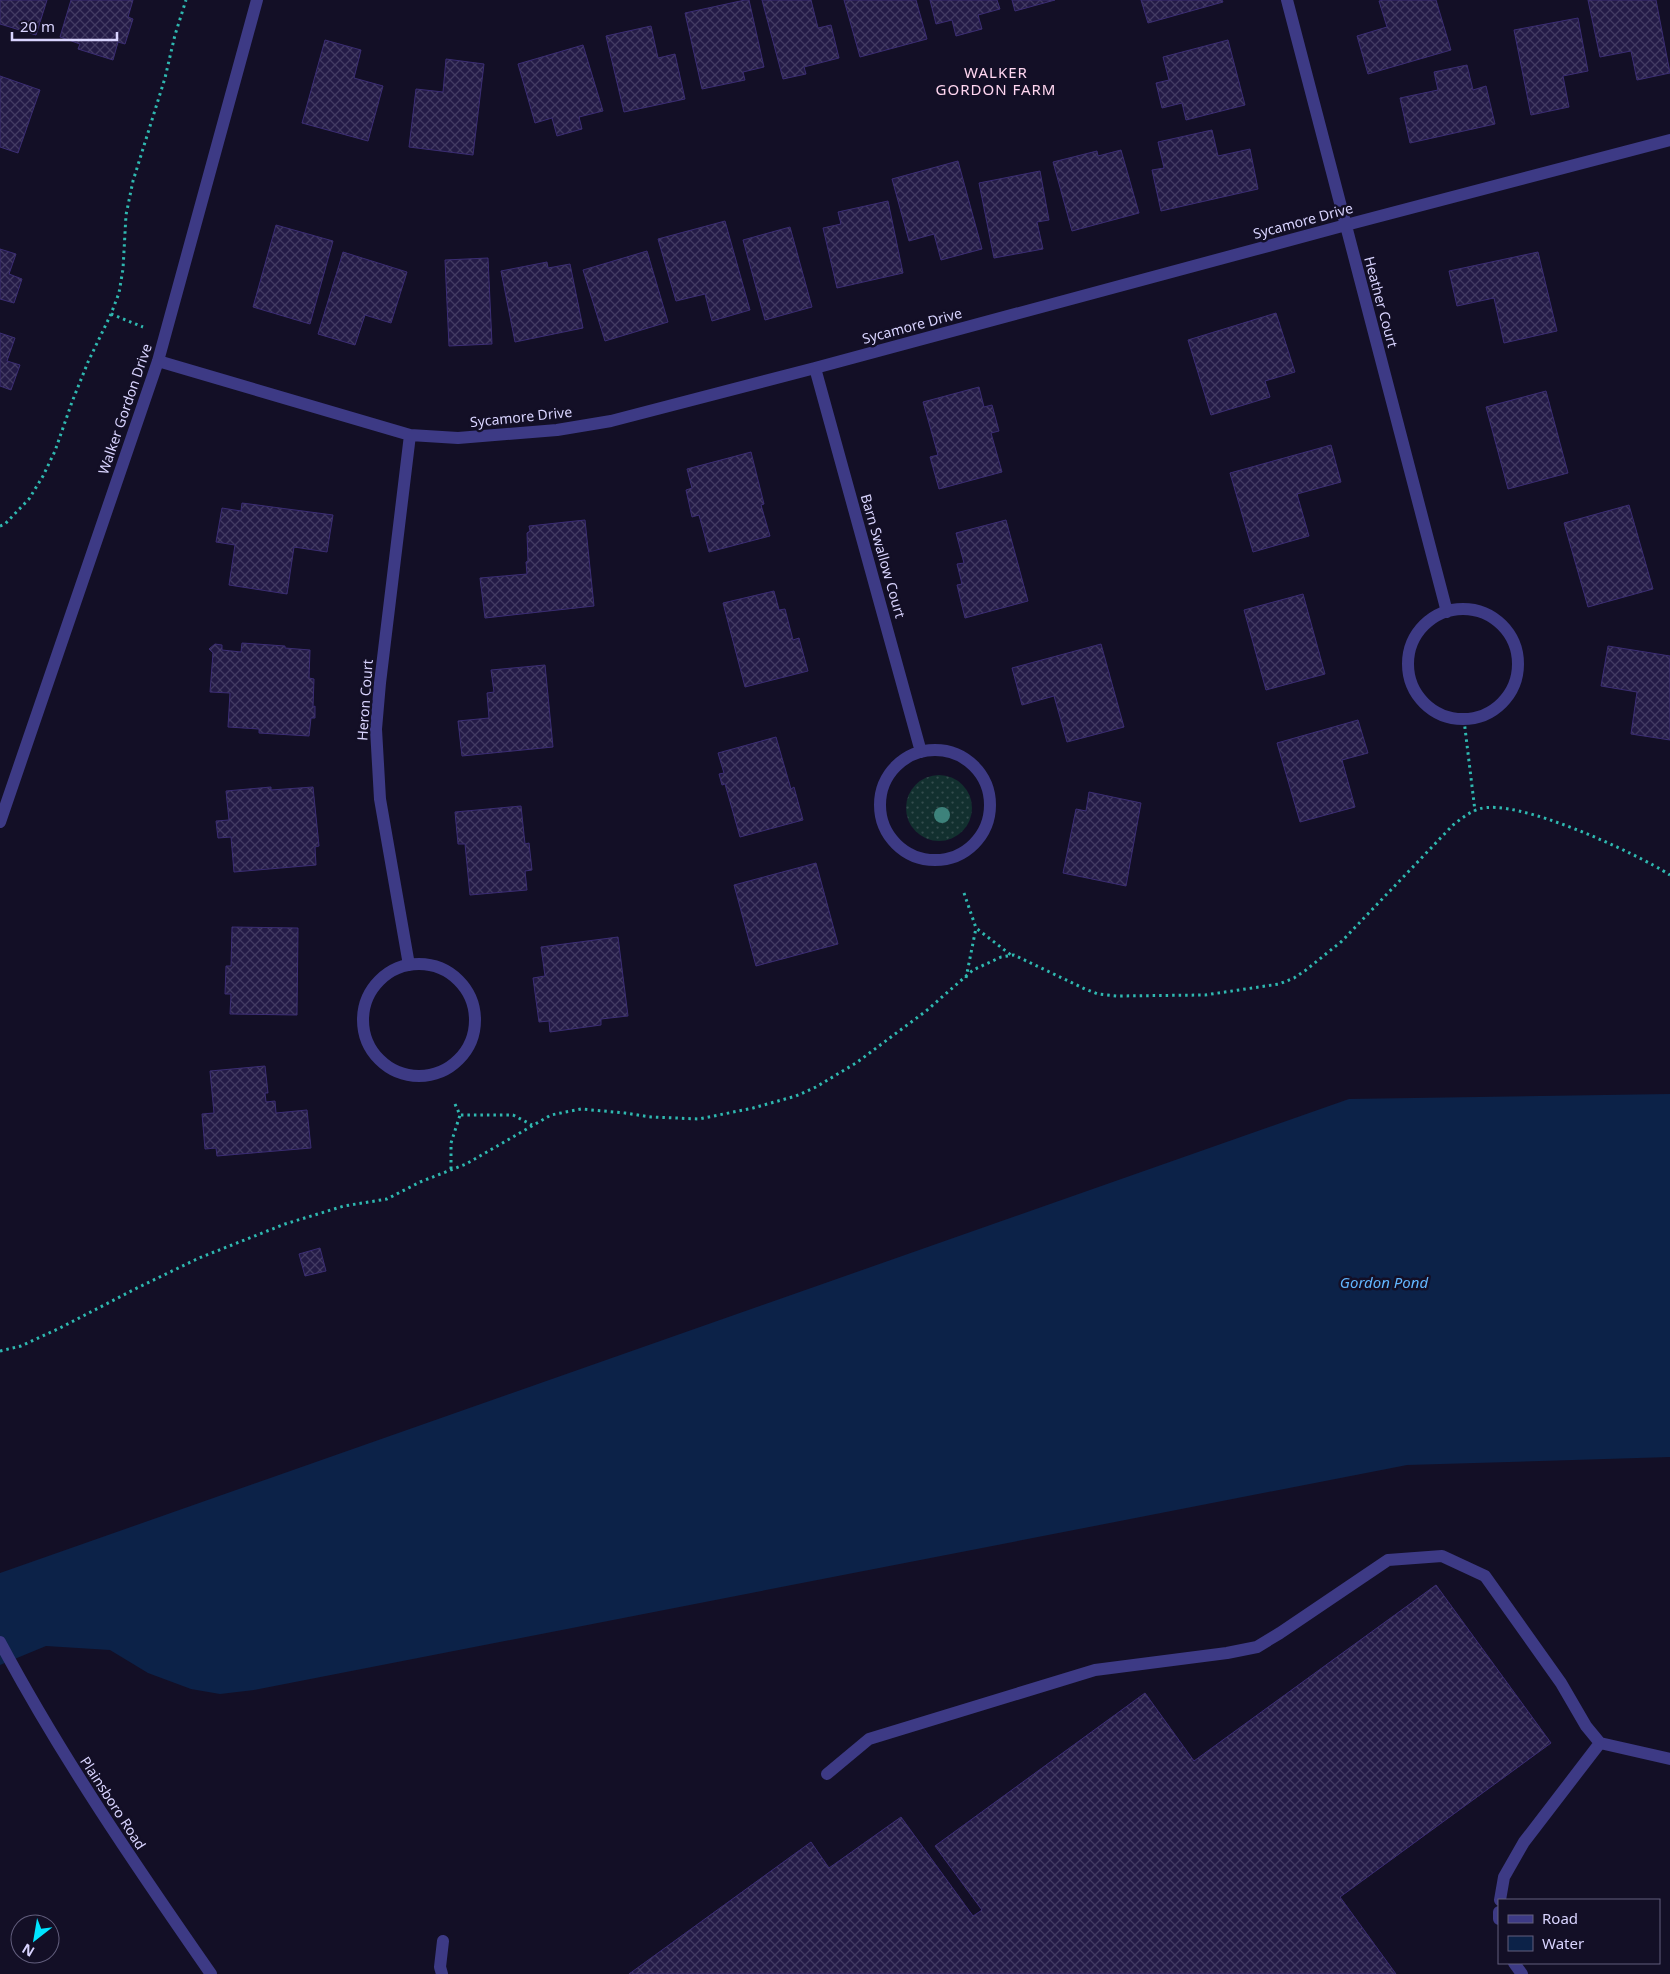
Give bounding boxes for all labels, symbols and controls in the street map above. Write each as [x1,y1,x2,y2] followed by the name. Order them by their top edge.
[12,10,118,42] scale bar
[20,16,55,36] text: 20 m
[936,62,1056,99] district label: WALKER GORDON FARM
[1251,198,1355,243] street label: Sycamore Drive
[1360,254,1403,350] street label: Heather Court
[860,303,964,348] street label: Sycamore Drive
[93,341,156,477] street label: Walker Gordon Drive
[469,402,573,431] street label: Sycamore Drive
[857,492,910,620] street label: Barn Swallow Court
[352,659,377,741] street label: Heron Court
[1340,1272,1428,1292] water label: Gordon Pond
[76,1753,151,1853] street label: Plainsboro Road
[1498,1899,1660,1964] legend
[1542,1908,1578,1928] text: Road
[10,1914,60,1964] north arrow
[1542,1933,1584,1953] text: Water
[18,1939,38,1962] text: N

